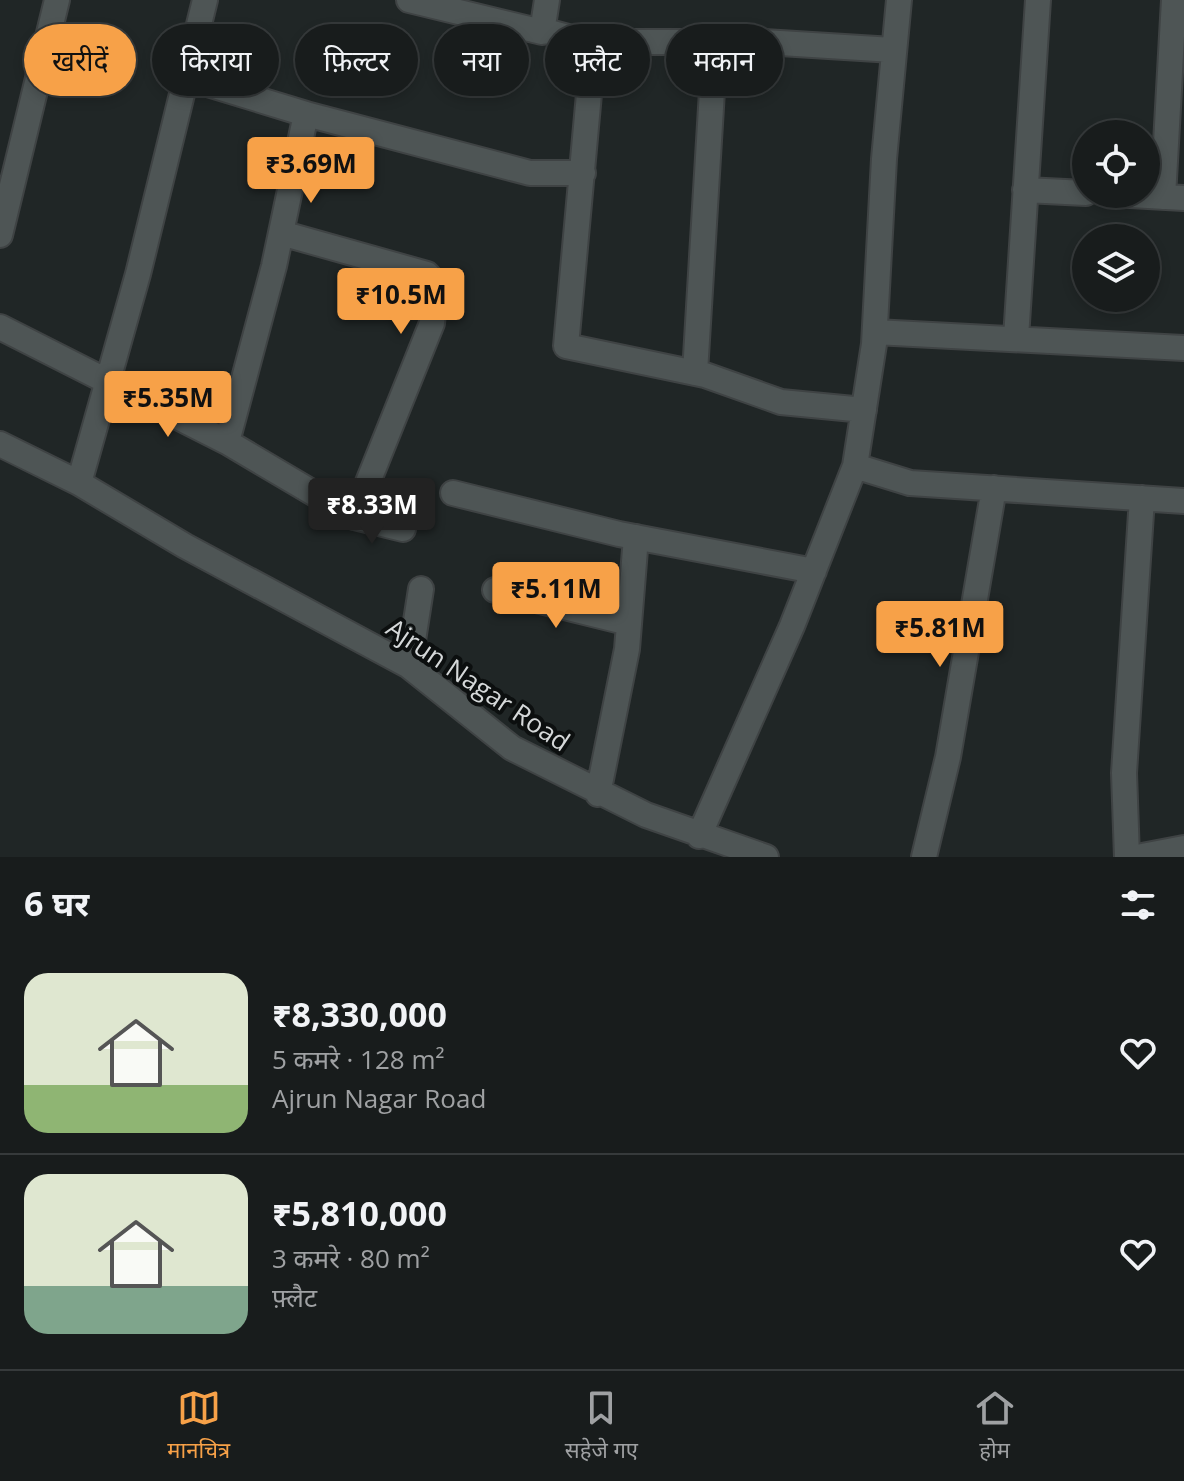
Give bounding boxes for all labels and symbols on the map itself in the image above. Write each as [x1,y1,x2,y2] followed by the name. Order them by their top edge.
[246,137,376,205] pin: ₹3.69M
[336,268,466,336] pin: ₹10.5M
[103,371,233,439] pin: ₹5.35M
[307,478,437,546] pin: ₹8.33M
[491,562,621,630] pin: ₹5.11M
[875,601,1005,669] pin: ₹5.81M
[380,609,577,759] street label: Ajrun Nagar Road

